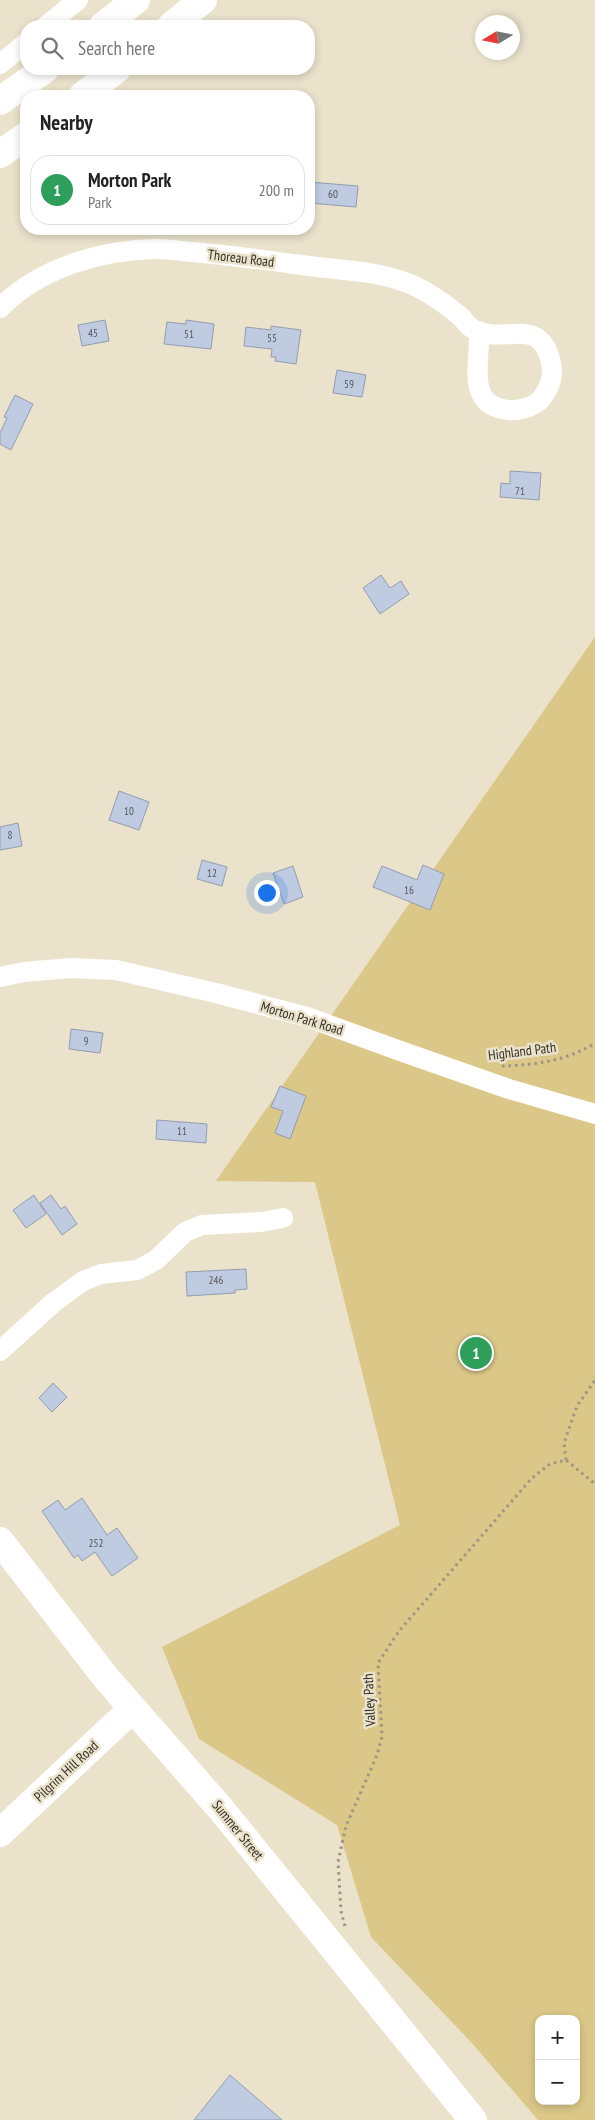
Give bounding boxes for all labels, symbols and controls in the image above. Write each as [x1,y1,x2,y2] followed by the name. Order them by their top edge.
[475,15,520,60] north arrow
[20,20,315,75] search box
[38,34,66,62] icon: search
[78,36,155,60] text: Search here
[40,109,93,136] text: Nearby
[88,168,171,192] text: Morton Park
[53,180,61,200] text: 1
[259,180,294,200] text: 200 m
[328,187,338,201] house number: 60
[88,192,112,212] text: Park
[207,245,275,271] street label: Thoreau Road
[88,326,98,340] house number: 45
[184,327,194,341] house number: 51
[267,331,277,345] house number: 55
[344,377,354,391] house number: 59
[515,484,525,498] house number: 71
[124,804,134,818] house number: 10
[8,828,13,842] house number: 8
[207,866,217,880] house number: 12
[254,880,280,906] your location
[404,883,414,897] house number: 16
[259,997,345,1039] street label: Morton Park Road
[84,1034,89,1048] house number: 9
[487,1038,557,1064] street label: Highland Path
[177,1124,187,1138] house number: 11
[209,1273,223,1287] house number: 246
[460,1334,492,1372] pin: 1
[89,1536,103,1550] house number: 252
[359,1673,379,1728] street label: Valley Path
[30,1737,102,1805] street label: Pilgrim Hill Road
[208,1796,268,1864] street label: Summer Street
[535,2015,580,2105] map controls
[535,2015,580,2060] button: +
[535,2060,580,2105] button: −

